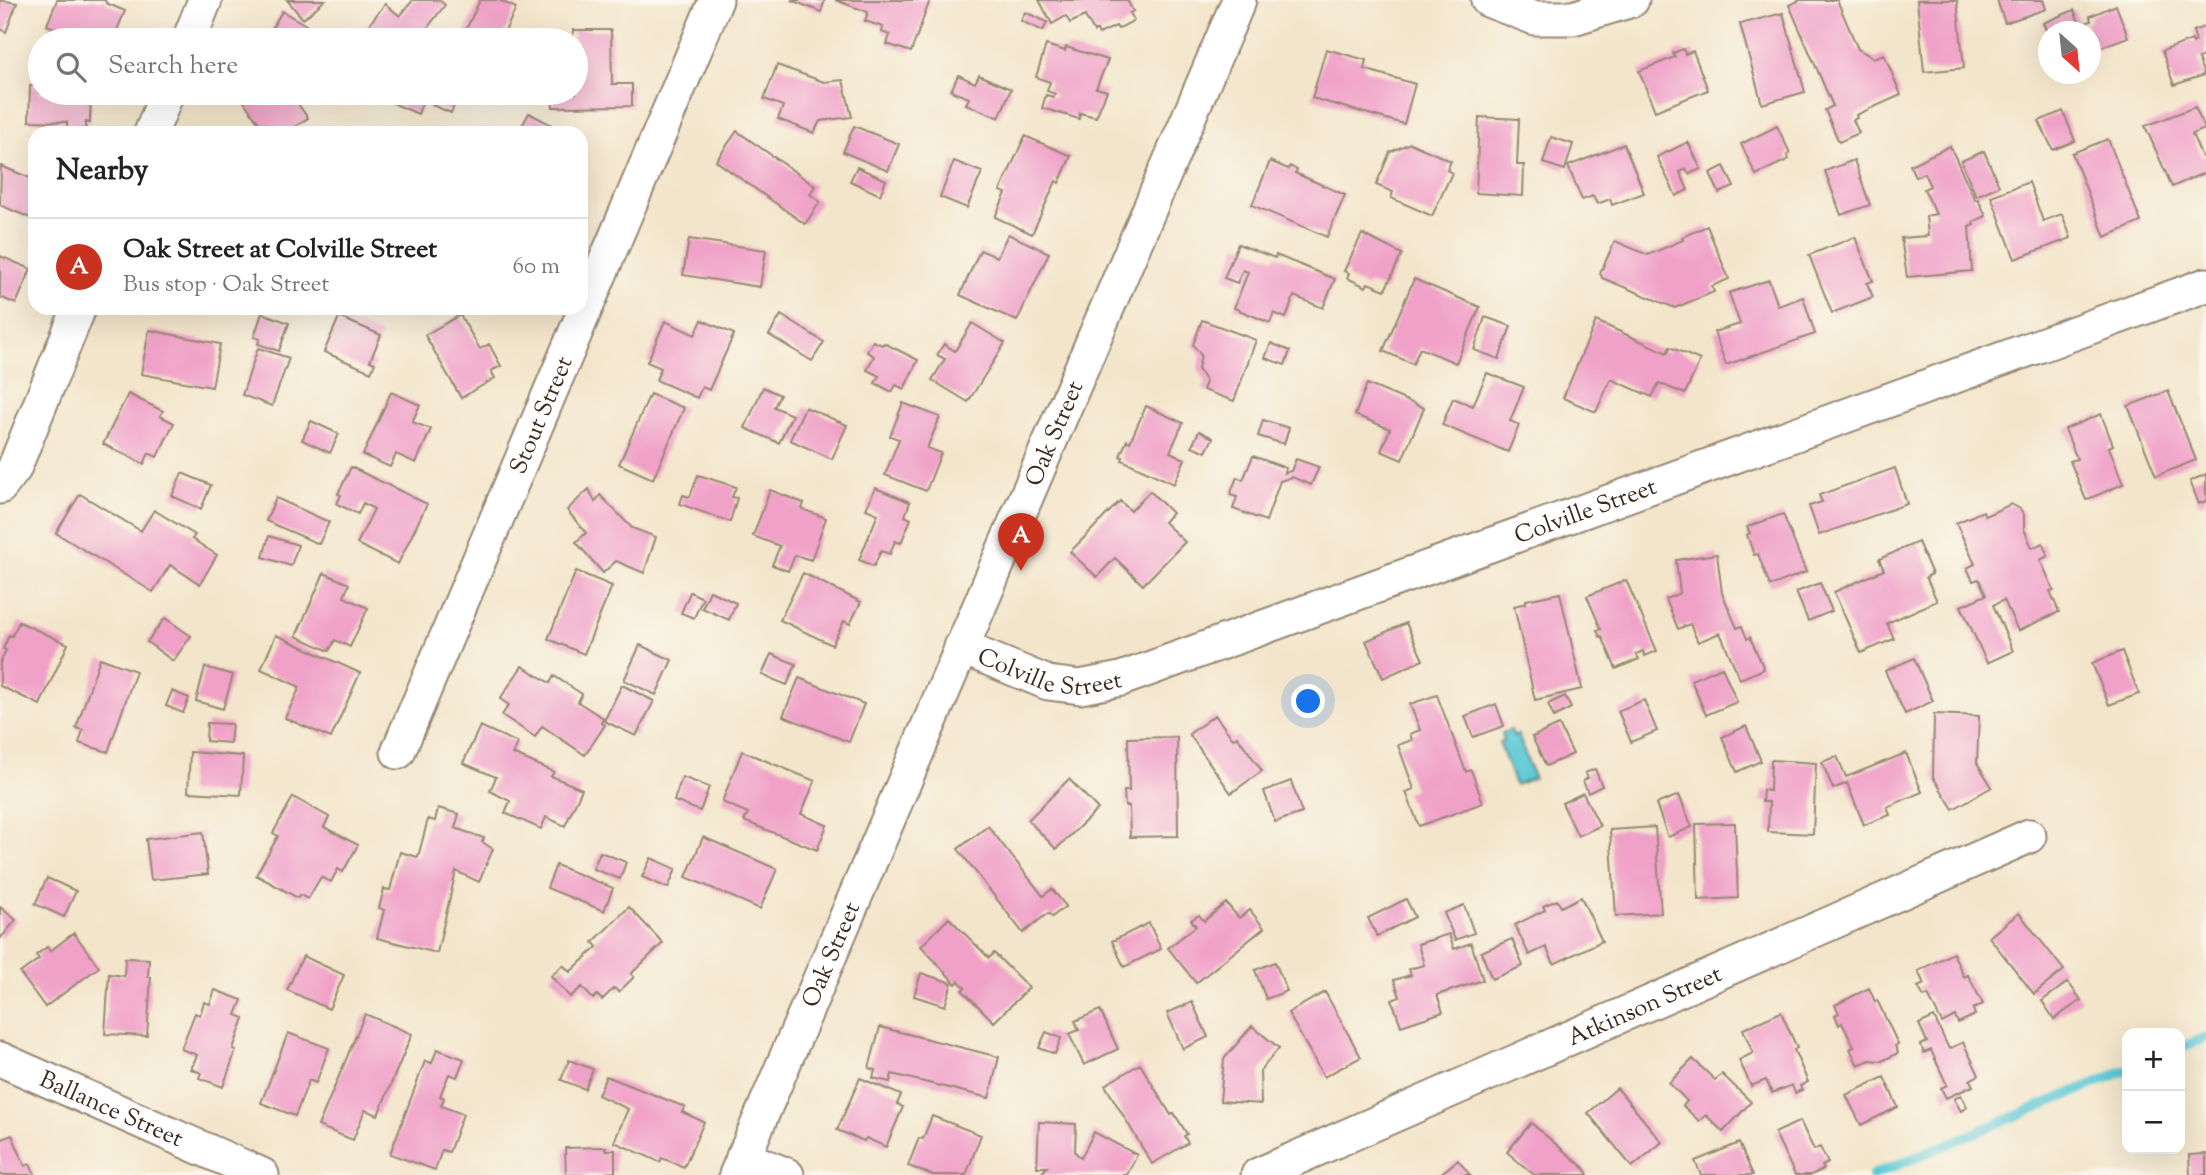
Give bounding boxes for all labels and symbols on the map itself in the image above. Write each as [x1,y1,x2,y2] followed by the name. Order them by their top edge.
[2038,21,2101,84] north arrow
[502,352,582,480] street label: Stout Street
[1018,376,1093,492] street label: Oak Street
[1510,471,1662,554] street label: Colville Street
[998,513,1044,571] pin: A
[972,641,1125,706] street label: Colville Street
[1291,684,1325,718] your location
[795,897,870,1013] street label: Oak Street
[1563,958,1728,1056] street label: Atkinson Street
[34,1064,188,1157] street label: Ballance Street

